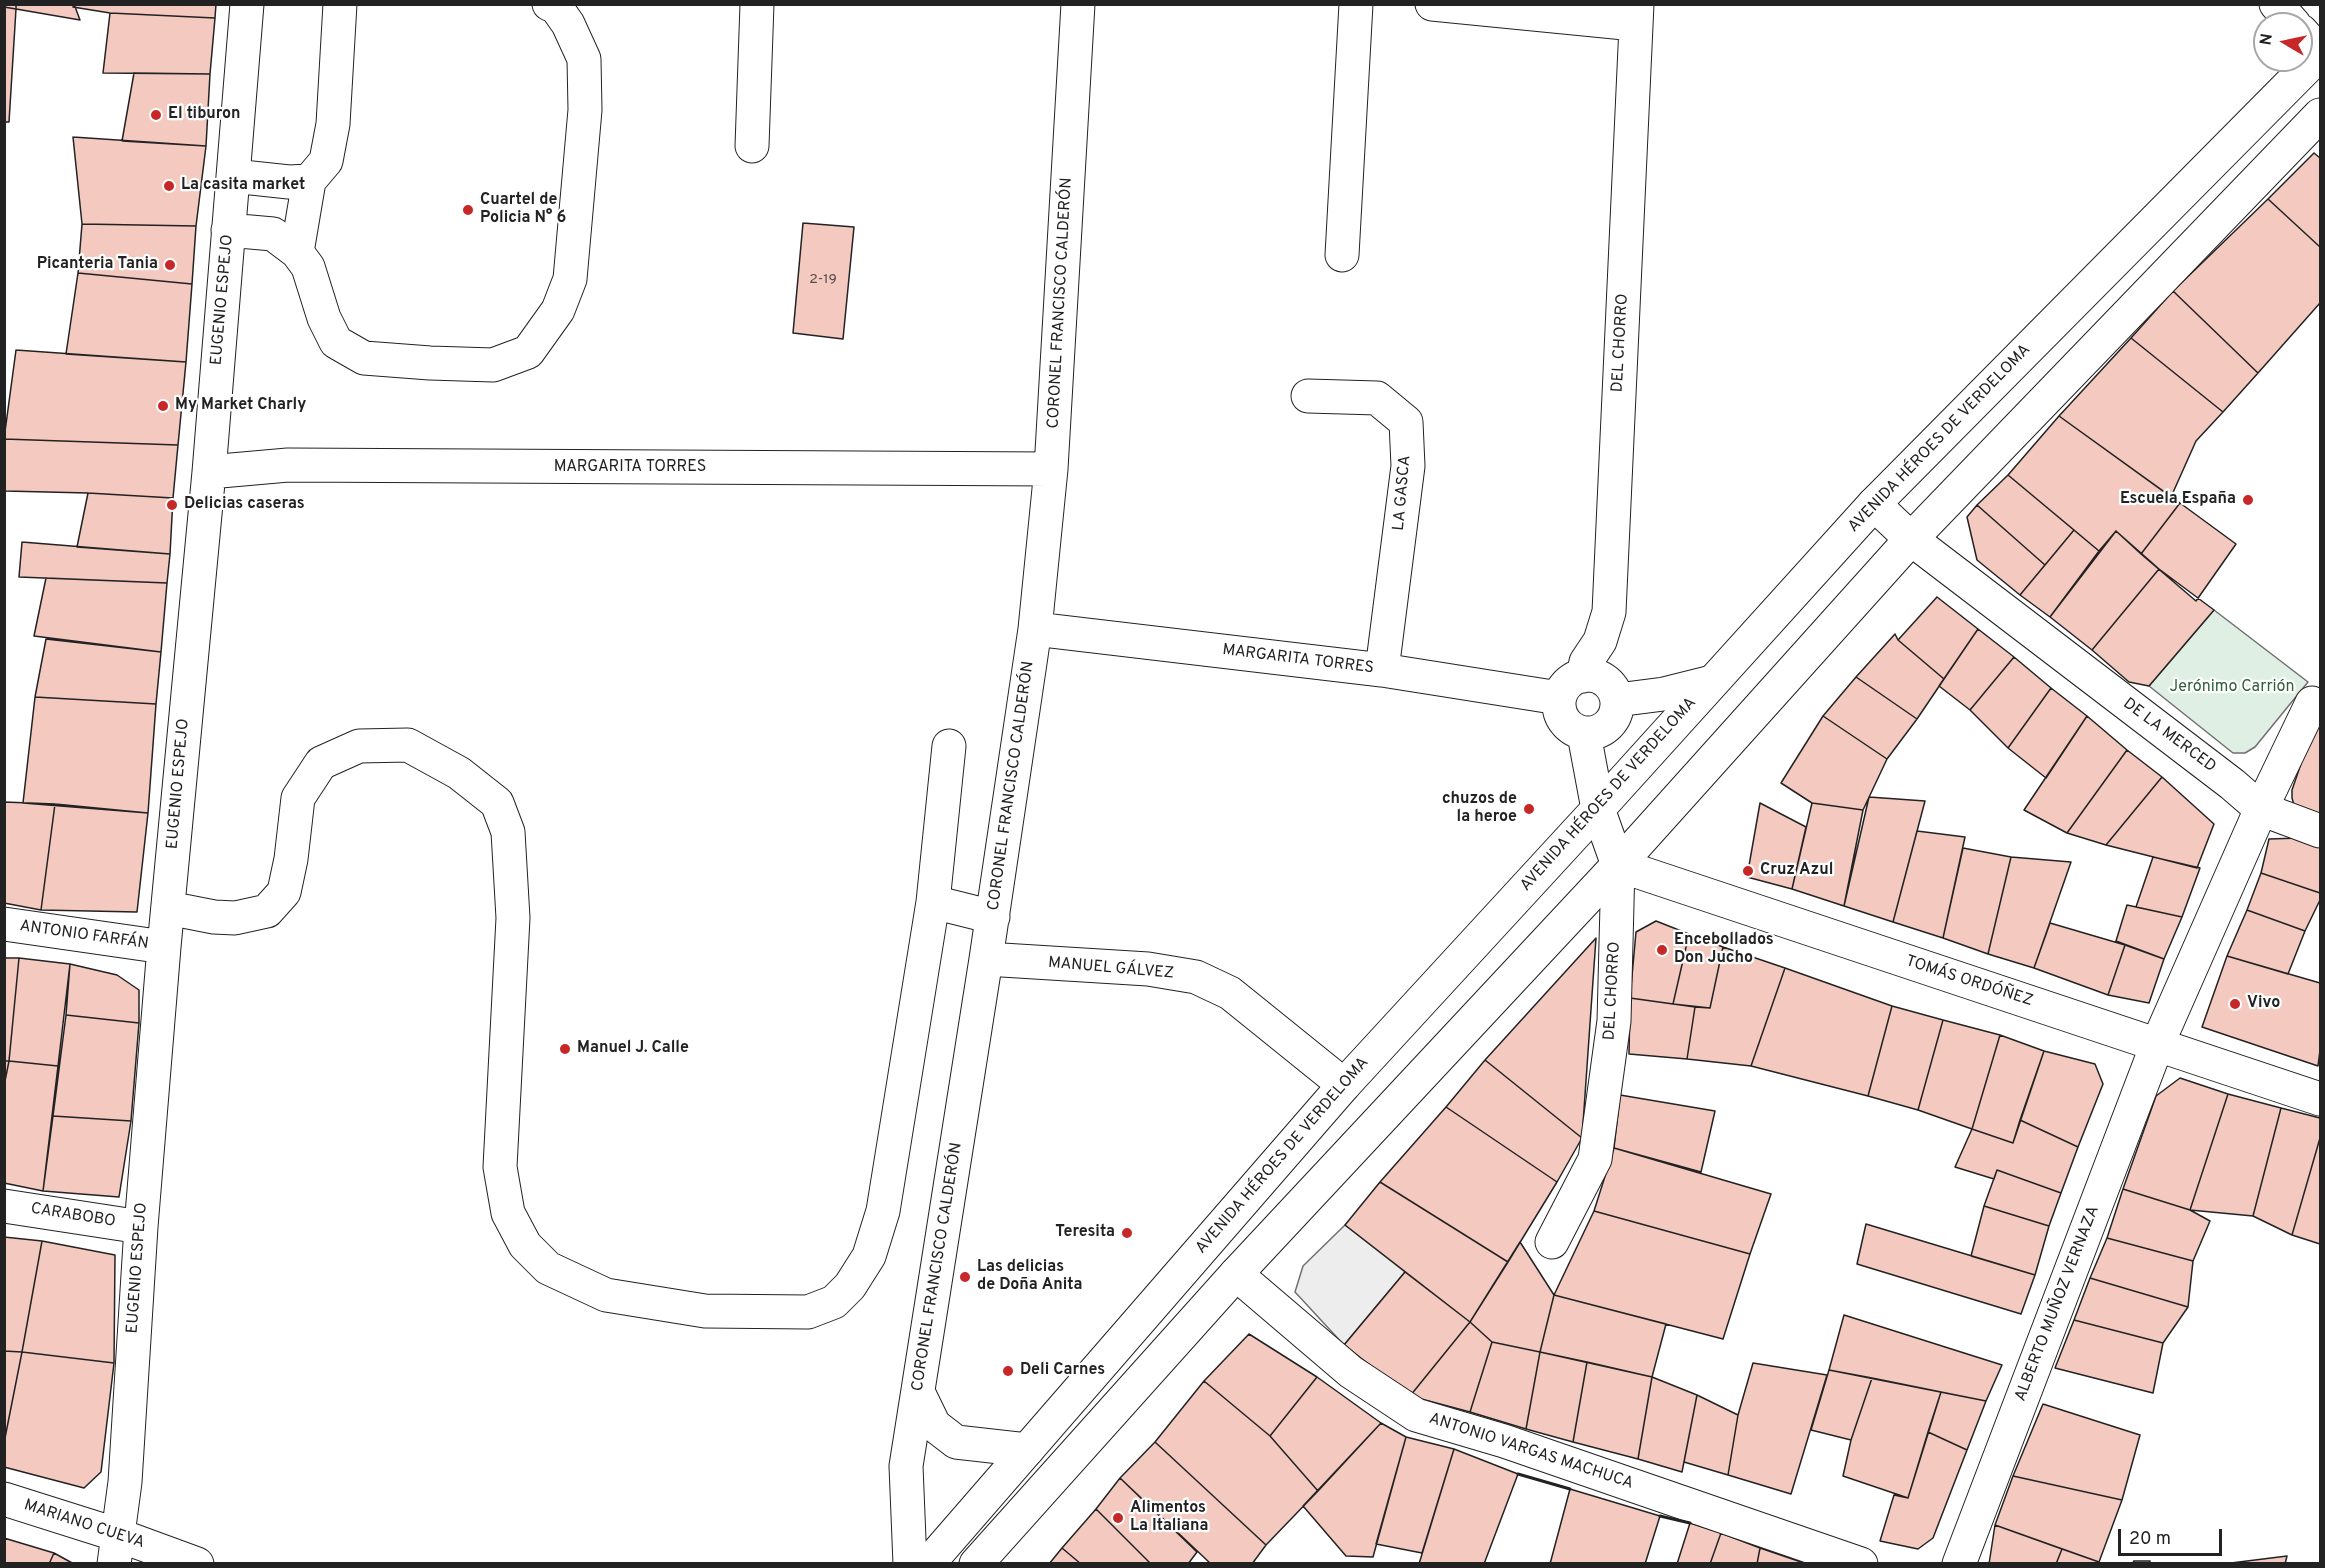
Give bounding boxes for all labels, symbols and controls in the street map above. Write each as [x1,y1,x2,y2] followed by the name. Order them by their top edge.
[2253,12,2313,72] north arrow
[2256,32,2278,47] text: N
[168,105,240,125] place label: El tiburon
[149,108,163,122] marker: El tiburon
[181,176,305,196] place label: La casita market
[1045,177,1077,429] street label: CORONEL FRANCISCO CALDERÓN
[162,179,176,193] marker: La casita market
[480,191,566,229] place label: Cuartel de Policia N° 6
[461,203,475,217] marker: Cuartel de Policia N° 6
[208,234,238,366] street label: EUGENIO ESPEJO
[37,255,158,275] place label: Picanteria Tania
[163,258,177,272] marker: Picanteria Tania
[809,272,837,288] house number: 2-19
[1609,293,1633,393] street label: DEL CHORRO
[1845,341,2035,537] street label: AVENIDA HÉROES DE VERDELOMA
[175,396,306,416] place label: My Market Charly
[156,399,170,413] marker: My Market Charly
[1390,455,1416,531] street label: LA GASCA
[554,458,706,478] street label: MARGARITA TORRES
[2120,490,2236,510] place label: Escuela España
[2241,493,2255,507] marker: Escuela España
[184,495,305,515] place label: Delicias caseras
[165,498,179,512] marker: Delicias caseras
[1221,641,1375,679] street label: MARGARITA TORRES
[985,660,1039,912] street label: CORONEL FRANCISCO CALDERÓN
[2169,678,2295,698] park label: Jerónimo Carrión
[1517,694,1701,896] street label: AVENIDA HÉROES DE VERDELOMA
[2119,695,2219,777] street label: DE LA MERCED
[164,718,194,850] street label: EUGENIO ESPEJO
[1442,790,1517,828] place label: chuzos de la heroe
[1522,802,1536,816] marker: chuzos de la heroe
[1760,861,1833,881] place label: Cruz Azul
[1741,864,1755,878] marker: Cruz Azul
[18,917,150,955] street label: ANTONIO FARFÁN
[1674,931,1774,969] place label: Encebollados Don Jucho
[1601,941,1625,1041] street label: DEL CHORRO
[1655,943,1669,957] marker: Encebollados Don Jucho
[1903,952,2035,1012] street label: TOMÁS ORDÓÑEZ
[1047,954,1175,984] street label: MANUEL GÁLVEZ
[2247,994,2280,1014] place label: Vivo
[2228,997,2242,1011] marker: Vivo
[577,1039,689,1059] place label: Manuel J. Calle
[558,1042,572,1056] marker: Manuel J. Calle
[1192,1054,1374,1258] street label: AVENIDA HÉROES DE VERDELOMA
[909,1141,967,1393] street label: CORONEL FRANCISCO CALDERÓN
[29,1200,117,1232] street label: CARABOBO
[124,1202,152,1334] street label: EUGENIO ESPEJO
[2012,1204,2104,1404] street label: ALBERTO MUÑOZ VERNAZA
[1055,1223,1115,1243] place label: Teresita
[1120,1226,1134,1240] marker: Teresita
[977,1258,1082,1296] place label: Las delicias de Doña Anita
[958,1270,972,1284] marker: Las delicias de Doña Anita
[1020,1361,1105,1381] place label: Deli Carnes
[1001,1364,1015,1378] marker: Deli Carnes
[1426,1410,1636,1494] street label: ANTONIO VARGAS MACHUCA
[21,1496,147,1554] street label: MARIANO CUEVA
[1130,1499,1208,1537] place label: Alimentos La Italiana
[1111,1511,1125,1525] marker: Alimentos La Italiana
[2121,1517,2224,1555] scale bar
[2129,1528,2171,1551] text: 20 m

